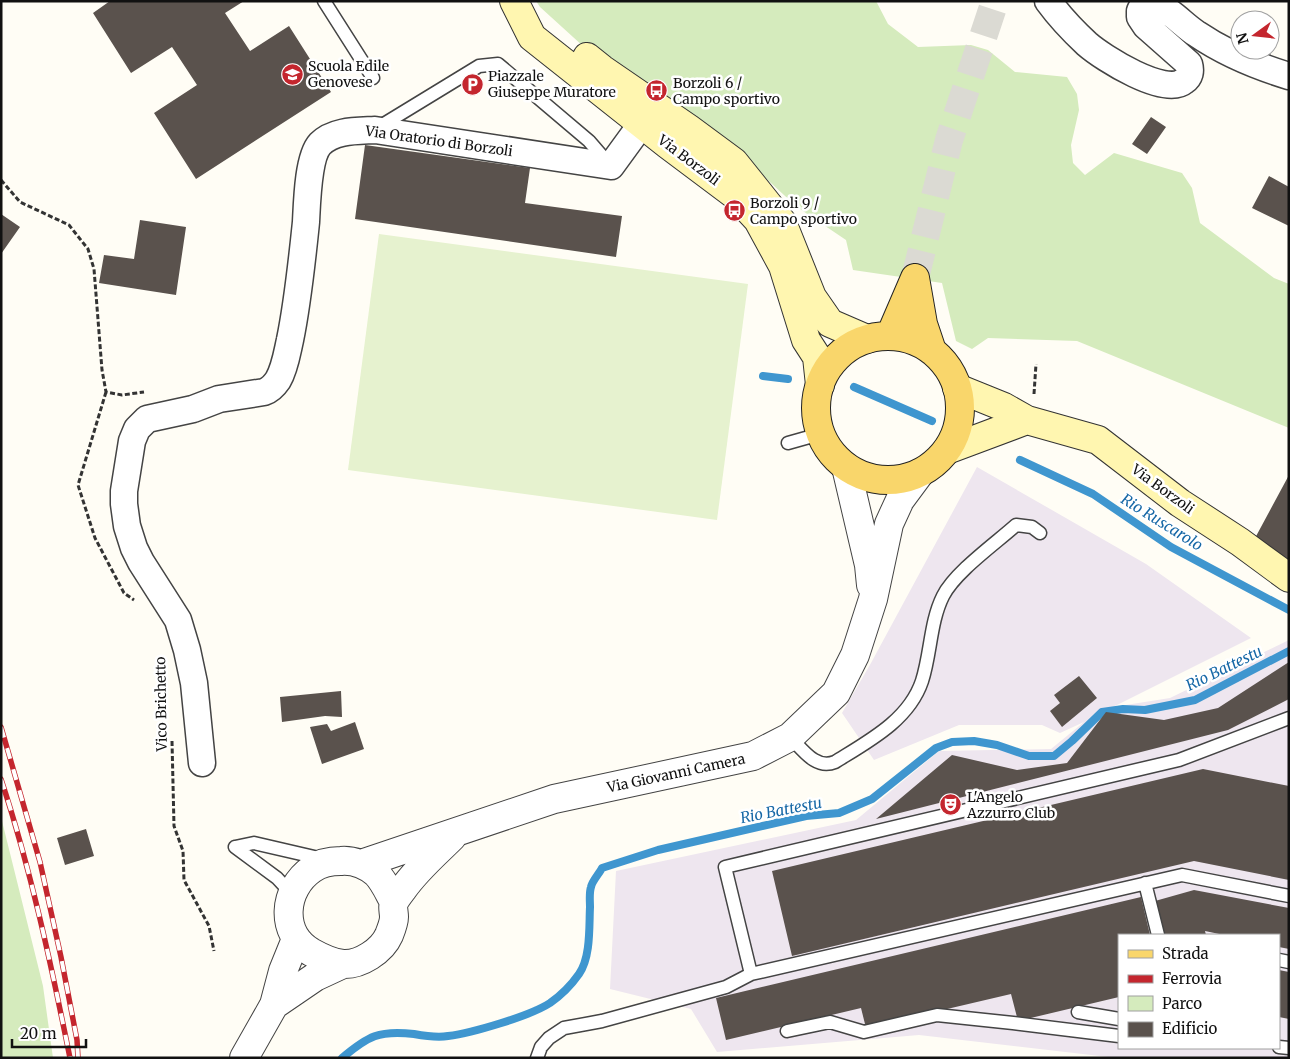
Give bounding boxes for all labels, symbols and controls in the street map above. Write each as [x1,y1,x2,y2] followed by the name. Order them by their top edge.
[1230,10,1280,60] north arrow
[1232,31,1253,46] text: N
[308,57,389,91] place label: Scuola Edile Genovese
[280,62,304,86] school or university icon: Scuola Edile Genovese
[488,67,616,101] place label: Piazzale Giuseppe Muratore
[460,72,484,96] parking icon: Piazzale Giuseppe Muratore
[673,74,780,108] place label: Borzoli 6 / Campo sportivo
[645,79,669,103] bus stop icon: Borzoli 6 / Campo sportivo
[363,122,514,160] street label: Via Oratorio di Borzoli
[654,130,724,189] street label: Via Borzoli
[750,194,857,228] place label: Borzoli 9 / Campo sportivo
[722,199,746,223] bus stop icon: Borzoli 9 / Campo sportivo
[1127,460,1198,518] street label: Via Borzoli
[1118,489,1206,555] water label: Rio Ruscarolo
[1183,641,1265,695] water label: Rio Battestu
[151,657,171,752] street label: Vico Brichetto
[604,749,747,797] street label: Via Giovanni Camera
[966,788,1055,822] place label: L'Angelo Azzurro Club
[739,793,824,827] water label: Rio Battestu
[939,793,963,817] theatre icon: L'Angelo Azzurro Club
[1118,934,1280,1049] legend
[1162,944,1209,963] text: Strada
[1162,969,1222,988] text: Ferrovia
[1162,994,1202,1013] text: Parco
[12,1016,86,1048] scale bar
[1162,1019,1218,1038] text: Edificio
[20,1024,57,1043] text: 20 m

